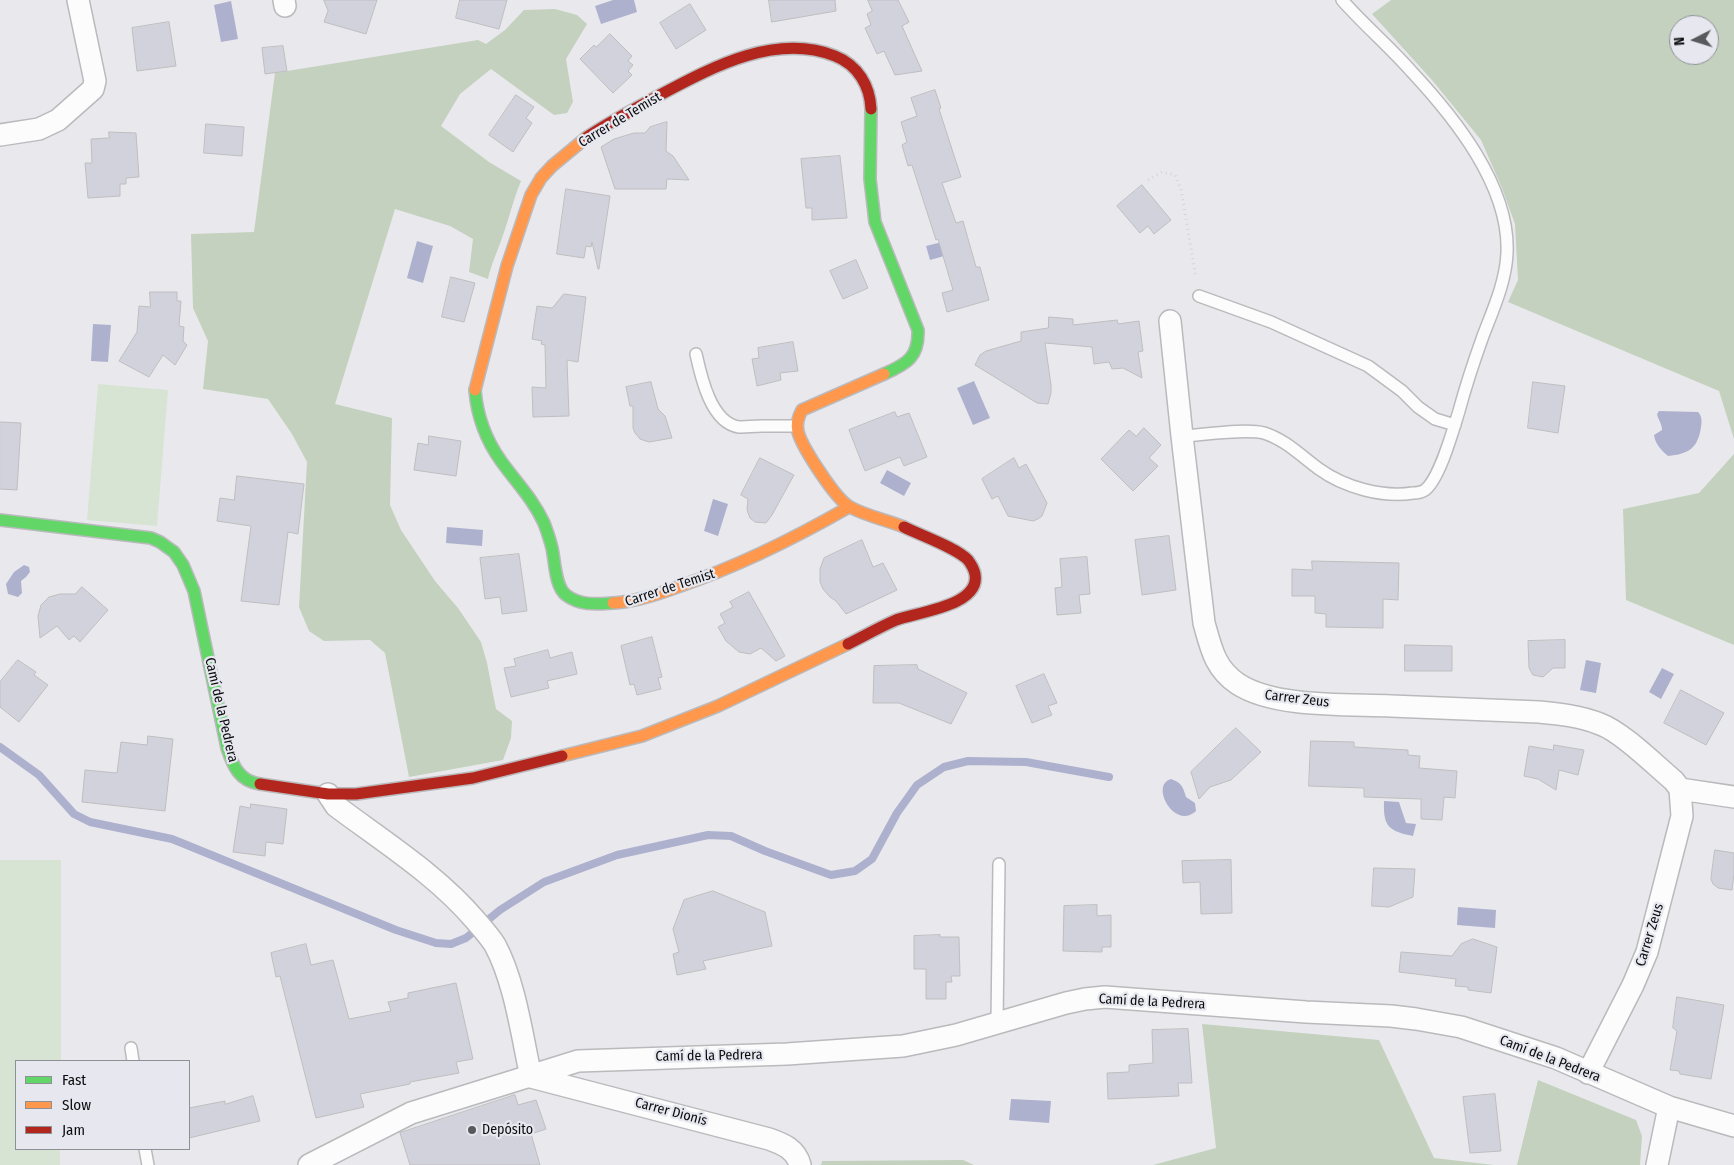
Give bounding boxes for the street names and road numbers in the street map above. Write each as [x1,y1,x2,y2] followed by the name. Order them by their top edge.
[576,89,664,151] street label: Carrer de Temist
[623,566,717,610] street label: Carrer de Temist
[201,656,241,764] street label: Camí de la Pedrera
[1264,687,1330,711] street label: Carrer Zeus
[1632,902,1668,968] street label: Carrer Zeus
[1098,991,1206,1013] street label: Camí de la Pedrera
[1497,1032,1603,1086] street label: Camí de la Pedrera
[655,1047,763,1065] street label: Camí de la Pedrera
[633,1094,709,1130] street label: Carrer Dionís

